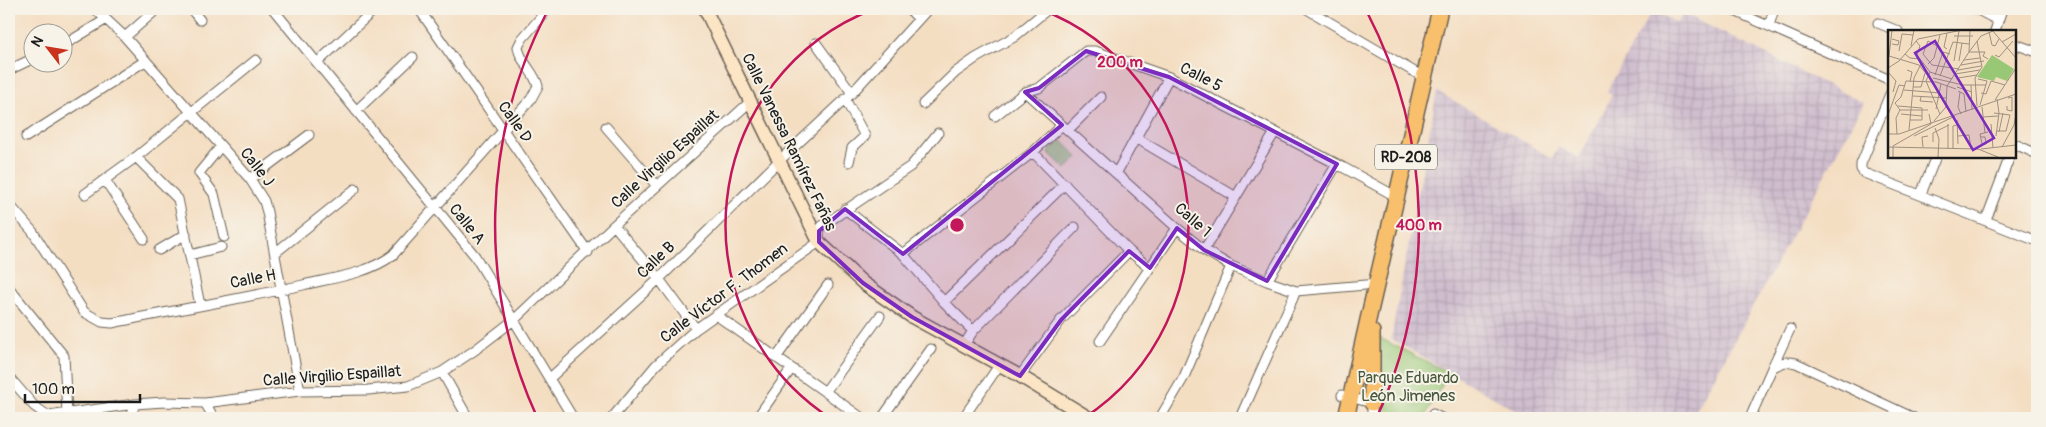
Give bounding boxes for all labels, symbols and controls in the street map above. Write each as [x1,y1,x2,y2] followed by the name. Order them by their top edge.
[22,22,72,72] north arrow
[1888,30,2016,158] inset map
[28,33,47,50] text: N
[737,50,841,234] street label: Calle Vanessa Ramírez Fañas
[1097,53,1143,72] text: 200 m
[1176,58,1226,96] street label: Calle 5
[494,97,536,147] street label: Calle D
[607,105,724,213] street label: Calle Virgilio Espaillat
[236,144,279,191] street label: Calle J
[1375,144,1437,170] road number: RD-208
[1170,198,1216,242] street label: Calle 1
[445,200,489,248] street label: Calle A
[948,216,966,234] centre of rings
[1396,216,1442,235] text: 400 m
[633,237,679,283] street label: Calle B
[656,238,792,348] street label: Calle Víctor F. Thomen
[228,265,278,293] street label: Calle H
[262,361,402,391] street label: Calle Virgilio Espaillat
[1357,368,1459,406] park label: Parque Eduardo León Jimenes
[25,372,140,404] scale bar
[32,380,75,399] text: 100 m

